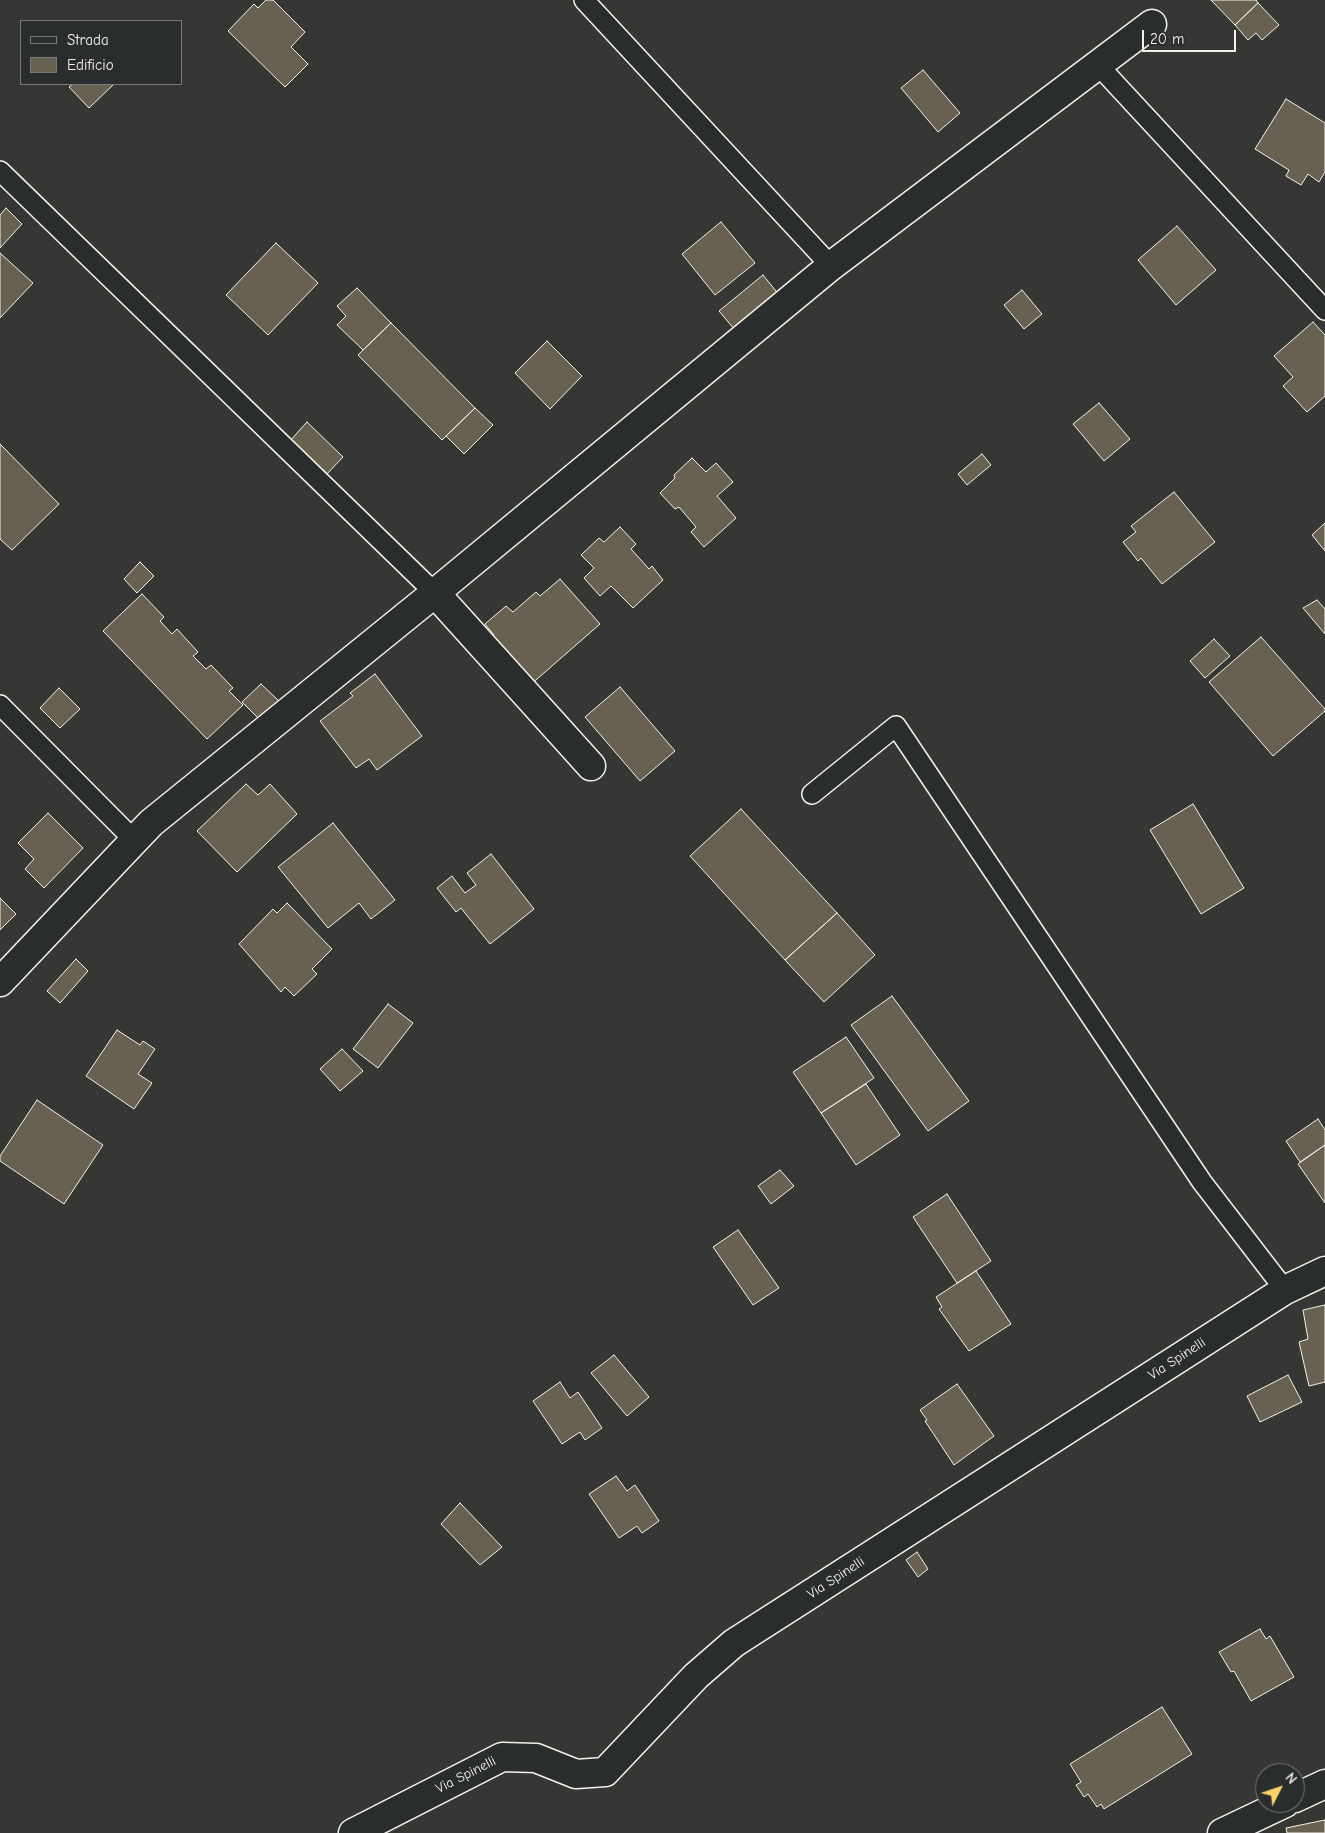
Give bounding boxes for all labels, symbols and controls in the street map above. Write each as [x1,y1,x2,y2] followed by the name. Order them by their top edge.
[20,20,182,85] legend
[1145,20,1239,52] scale bar
[1150,30,1184,48] text: 20 m
[67,31,109,49] text: Strada
[67,56,114,74] text: Edificio
[1145,1334,1209,1384] street label: Via Spinelli
[804,1553,868,1603] street label: Via Spinelli
[433,1753,499,1797] street label: Via Spinelli
[1255,1763,1305,1813] north arrow
[1282,1769,1300,1788] text: N

